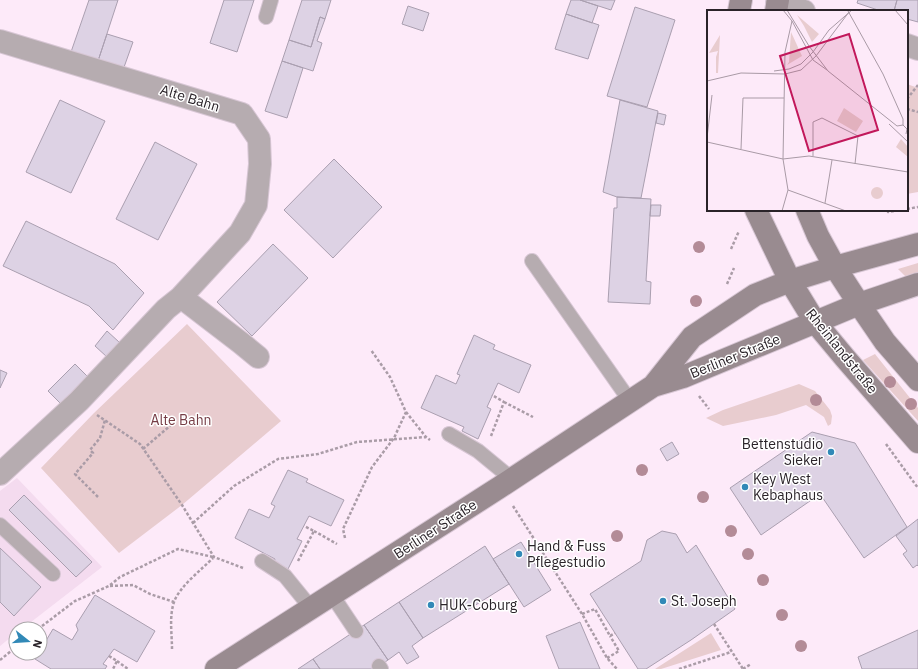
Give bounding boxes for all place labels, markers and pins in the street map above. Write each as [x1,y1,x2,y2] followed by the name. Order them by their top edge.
[742,435,823,469] place label: Bettenstudio Sieker
[826,447,836,457] marker: Bettenstudio Sieker
[753,470,823,504] place label: Key West Kebaphaus
[740,482,750,492] marker: Key West Kebaphaus
[527,537,606,571] place label: Hand & Fuss Pflegestudio
[514,549,524,559] marker: Hand & Fuss Pflegestudio
[671,592,737,610] place label: St. Joseph
[439,596,518,614] place label: HUK-Coburg
[658,596,668,606] marker: St. Joseph
[426,600,436,610] marker: HUK-Coburg

